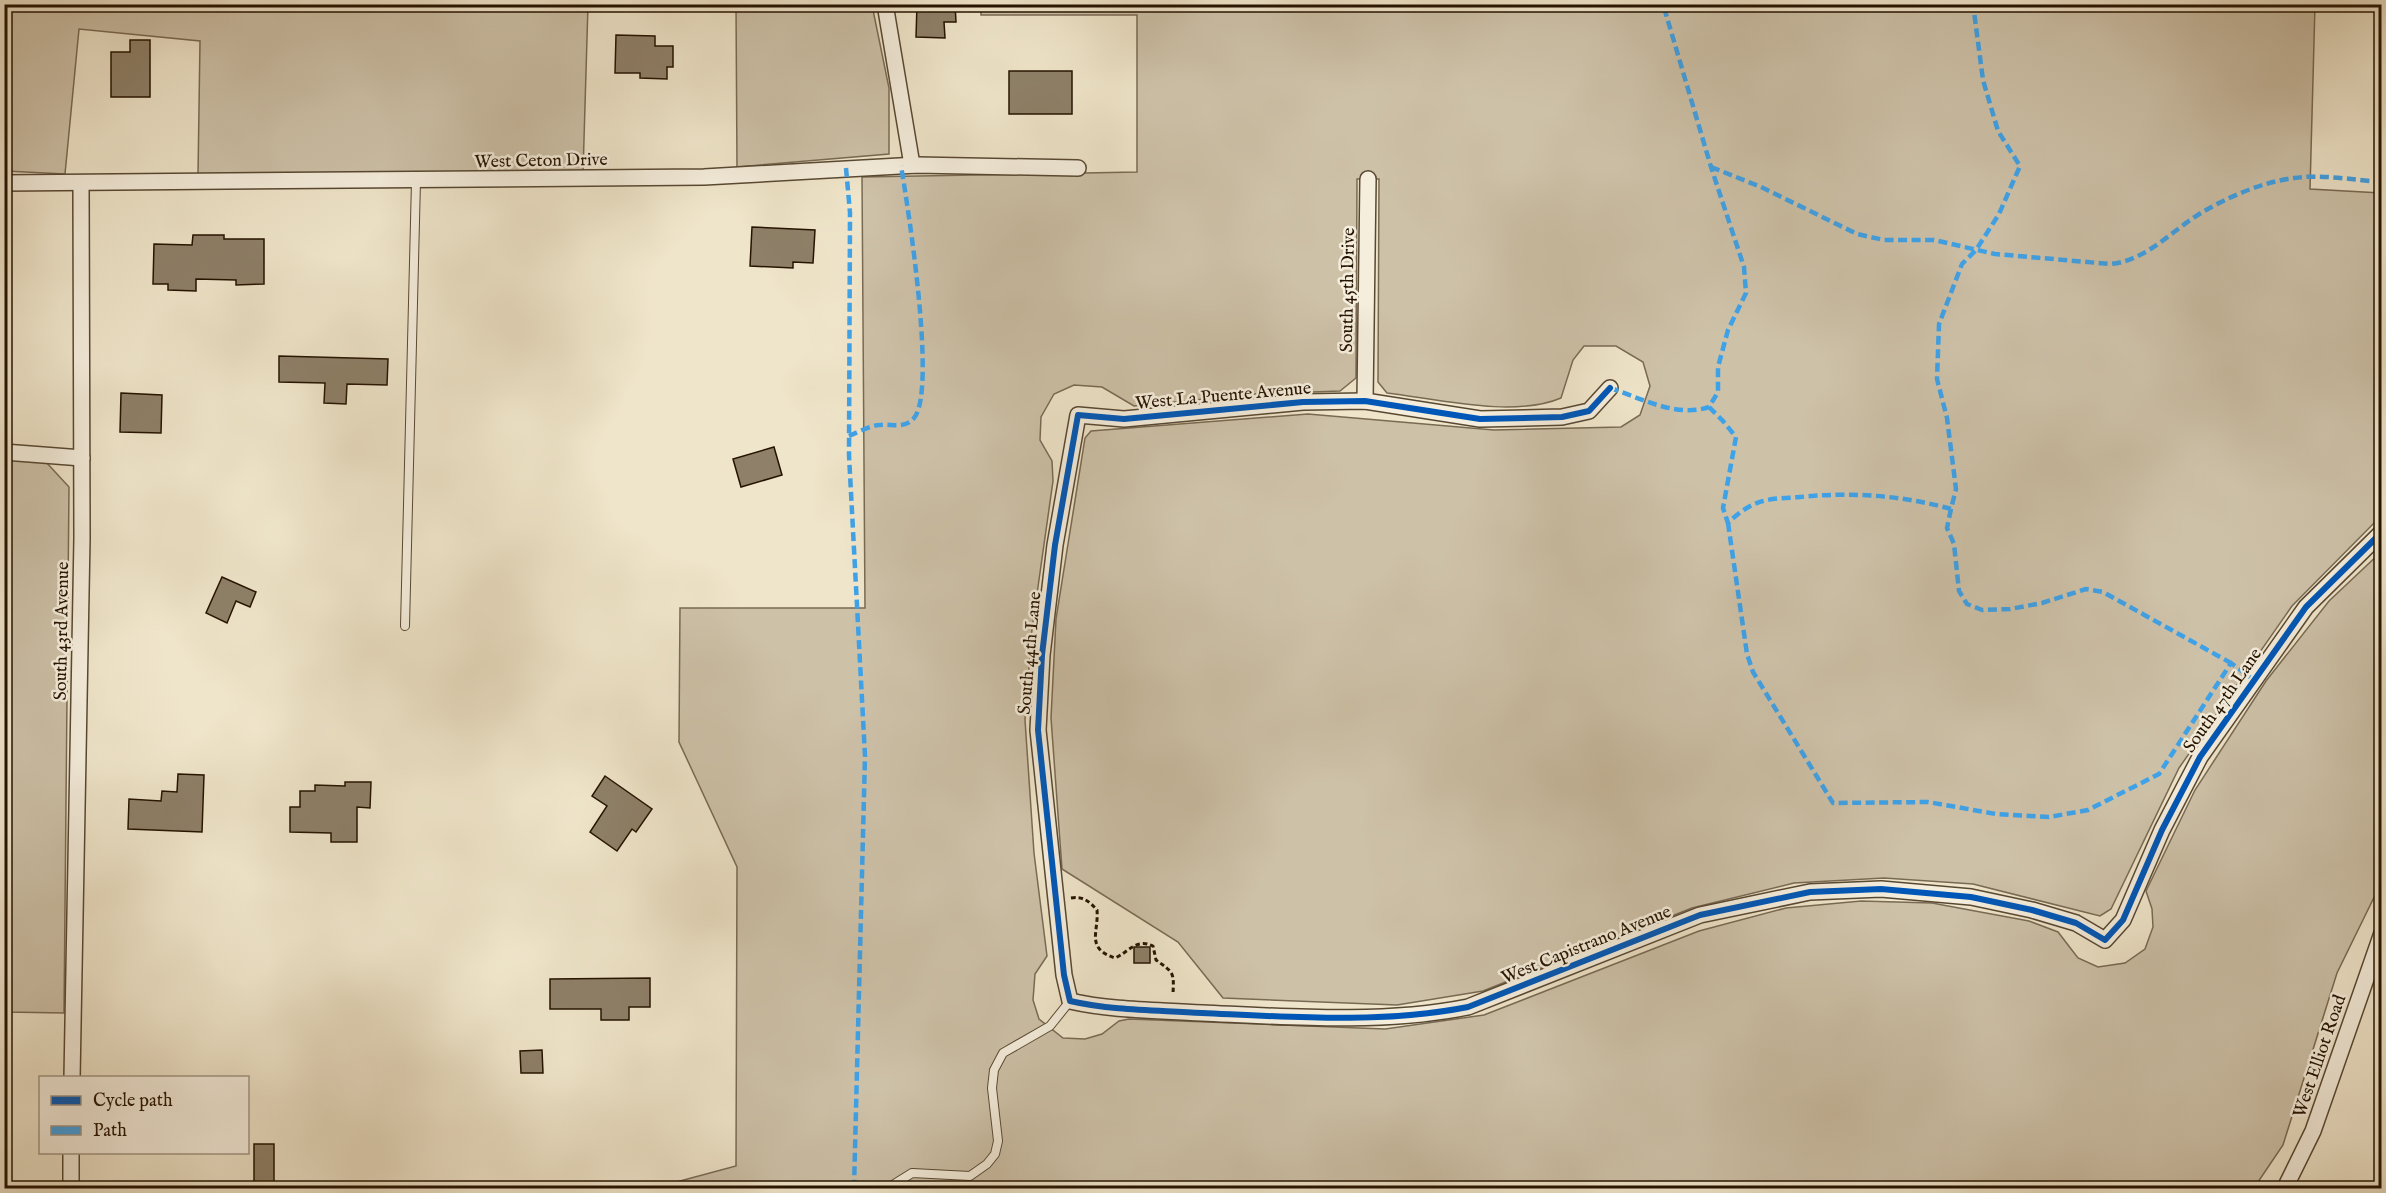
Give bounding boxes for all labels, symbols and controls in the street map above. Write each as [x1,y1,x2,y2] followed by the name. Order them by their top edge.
[474,149,608,174] street label: West Ceton Drive
[1336,227,1361,353] street label: South 45th Drive
[1134,377,1312,416] street label: West La Puente Avenue
[50,562,75,701] street label: South 43rd Avenue
[1014,591,1047,716] street label: South 44th Lane
[2179,644,2268,758] street label: South 47th Lane
[1498,901,1675,990] street label: West Capistrano Avenue
[2289,992,2352,1121] street label: West Elliot Road
[39,1076,249,1154] legend
[93,1090,173,1113] text: Cycle path
[93,1120,127,1143] text: Path

